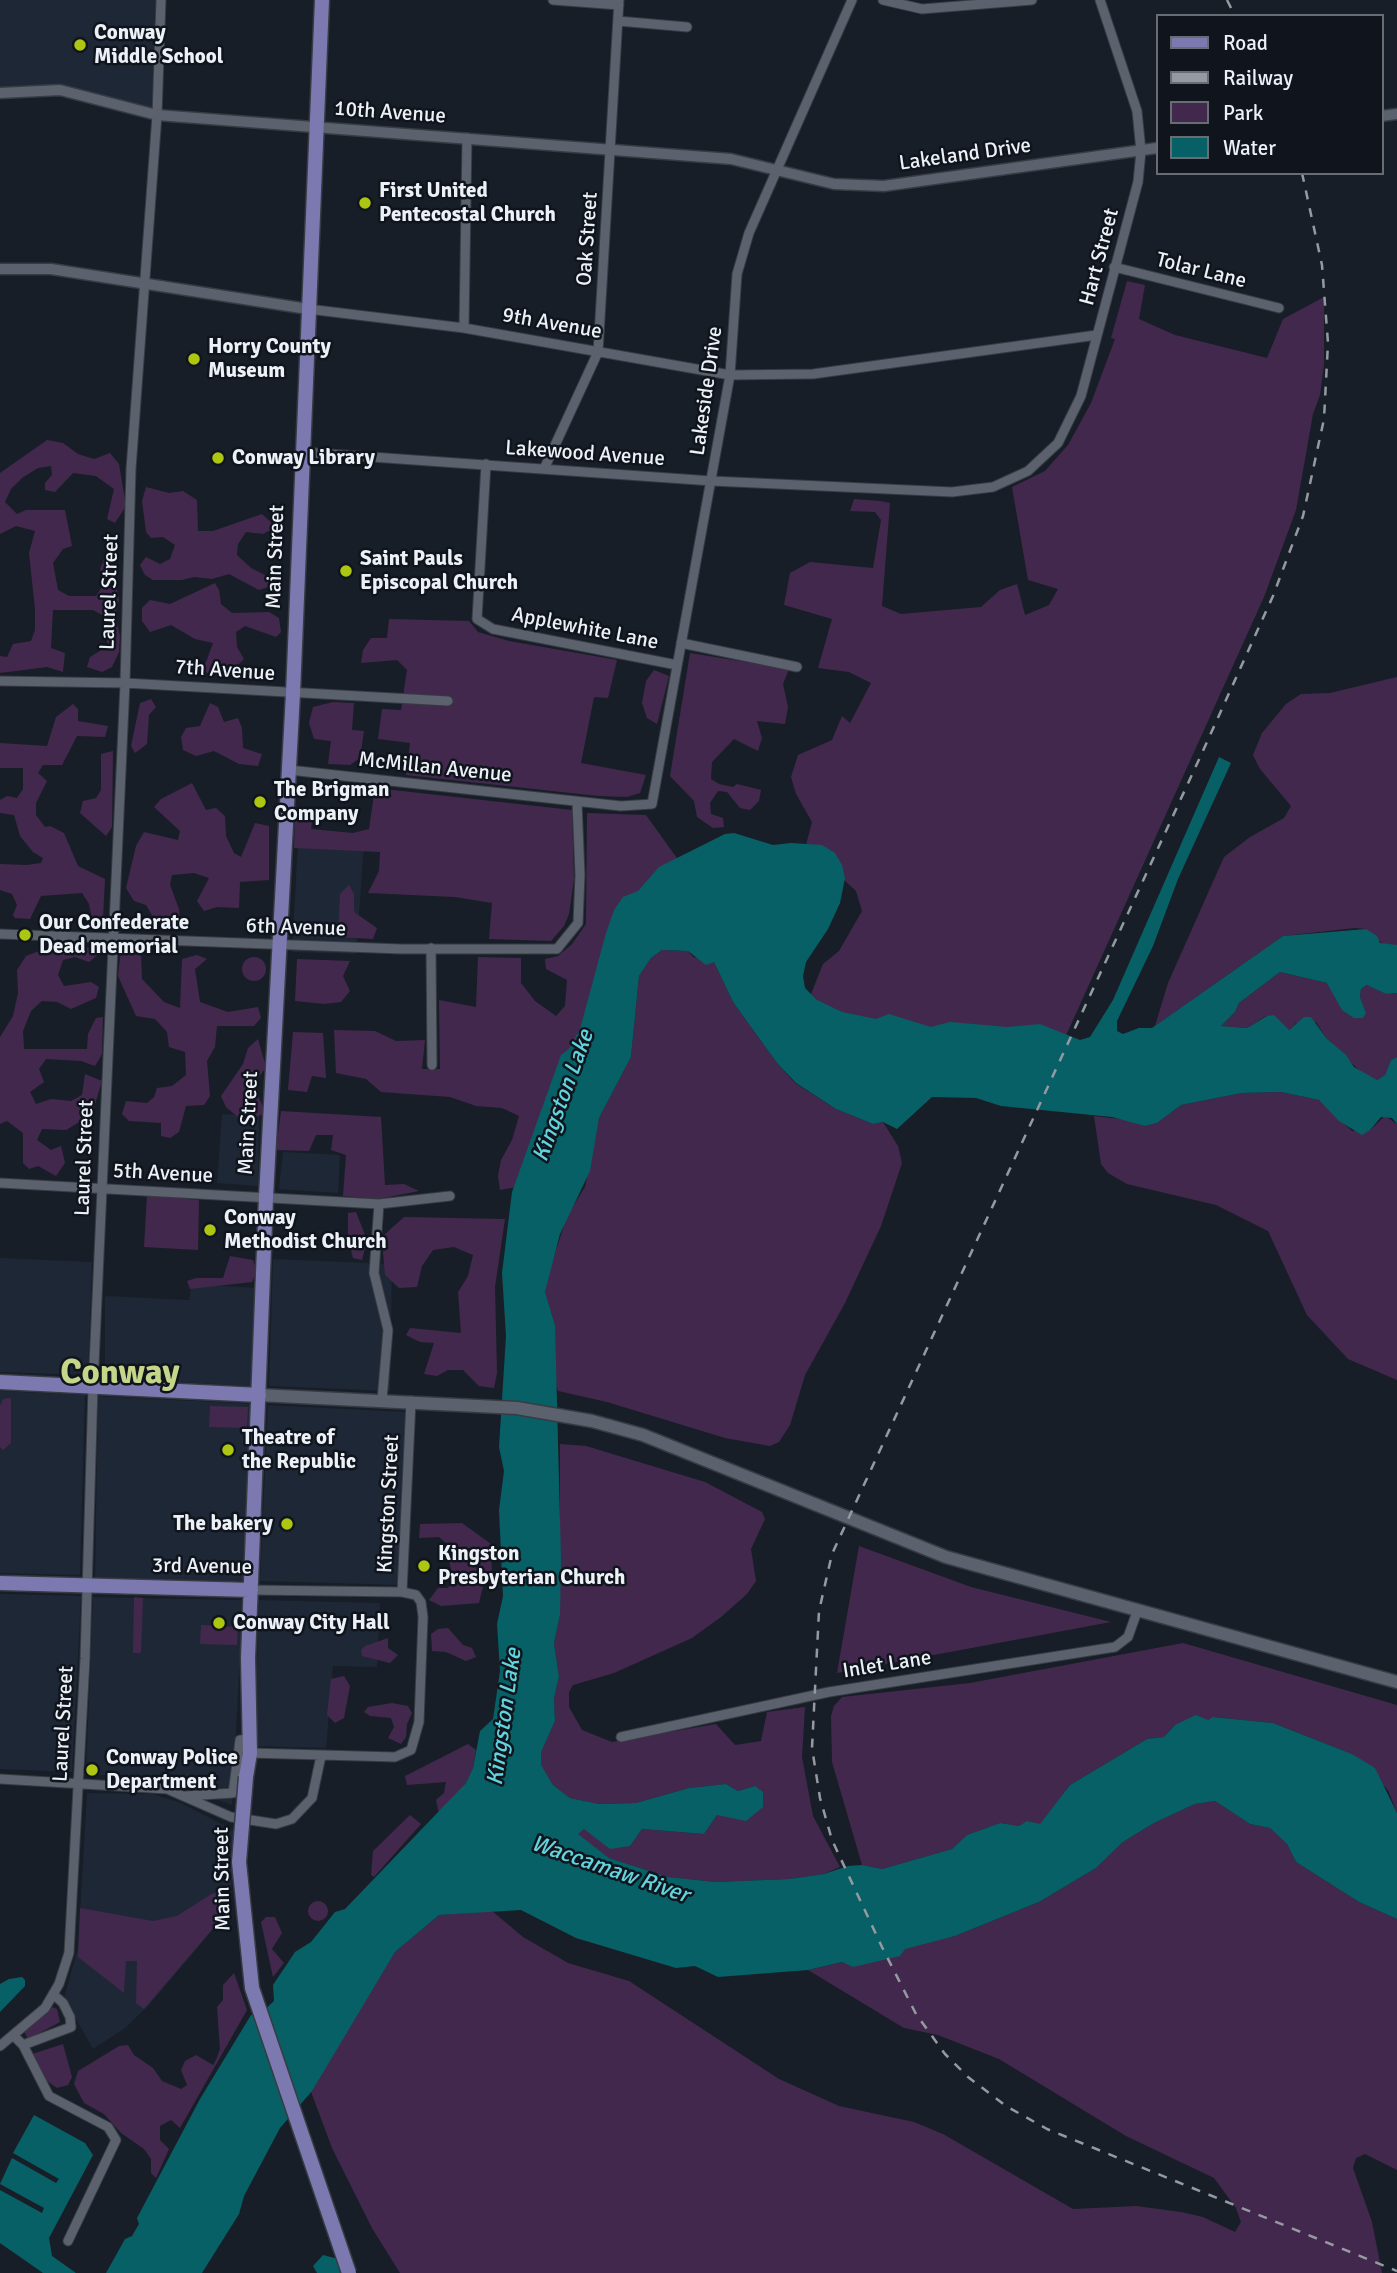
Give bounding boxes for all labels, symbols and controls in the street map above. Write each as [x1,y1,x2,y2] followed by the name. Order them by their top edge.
[1156,14,1383,175] legend
[94,20,223,70] place label: Conway Middle School
[1223,30,1268,56] text: Road
[72,37,88,53] marker: Conway Middle School
[1223,65,1293,91] text: Railway
[333,97,447,129] street label: 10th Avenue
[1223,100,1263,126] text: Park
[897,133,1033,177] street label: Lakeland Drive
[1223,135,1276,161] text: Water
[379,178,556,228] place label: First United Pentecostal Church
[572,191,604,287] street label: Oak Street
[357,195,373,211] marker: First United Pentecostal Church
[1075,206,1125,308] street label: Hart Street
[1153,248,1249,294] street label: Tolar Lane
[500,303,604,345] street label: 9th Avenue
[685,325,729,457] street label: Lakeside Drive
[208,334,331,384] place label: Horry County Museum
[186,351,202,367] marker: Horry County Museum
[504,436,666,472] street label: Lakewood Avenue
[232,445,375,471] place label: Conway Library
[210,450,226,466] marker: Conway Library
[262,505,290,609] street label: Main Street
[95,533,125,651] street label: Laurel Street
[360,546,518,596] place label: Saint Pauls Episcopal Church
[338,563,354,579] marker: Saint Pauls Episcopal Church
[509,602,661,656] street label: Applewhite Lane
[174,655,276,687] street label: 7th Avenue
[357,747,513,789] street label: McMillan Avenue
[274,777,389,827] place label: The Brigman Company
[252,794,268,810] marker: The Brigman Company
[39,910,189,960] place label: Our Confederate Dead memorial
[245,914,347,942] street label: 6th Avenue
[17,927,33,943] marker: Our Confederate Dead memorial
[527,1026,601,1166] water label: Kingston Lake
[234,1070,264,1176] street label: Main Street
[70,1099,100,1217] street label: Laurel Street
[112,1159,214,1189] street label: 5th Avenue
[224,1205,387,1255] place label: Conway Methodist Church
[202,1222,218,1238] marker: Conway Methodist Church
[60,1353,180,1395] district label: Conway
[242,1425,356,1475] place label: Theatre of the Republic
[373,1434,405,1574] street label: Kingston Street
[220,1442,236,1458] marker: Theatre of the Republic
[173,1511,273,1537] place label: The bakery
[279,1516,295,1532] marker: The bakery
[438,1541,625,1591] place label: Kingston Presbyterian Church
[152,1554,252,1580] street label: 3rd Avenue
[416,1558,432,1574] marker: Kingston Presbyterian Church
[233,1610,390,1636] place label: Conway City Hall
[211,1615,227,1631] marker: Conway City Hall
[841,1646,933,1684] street label: Inlet Lane
[482,1647,528,1787] water label: Kingston Lake
[48,1665,80,1783] street label: Laurel Street
[106,1745,238,1795] place label: Conway Police Department
[84,1762,100,1778] marker: Conway Police Department
[209,1827,237,1931] street label: Main Street
[528,1830,692,1910] water label: Waccamaw River

